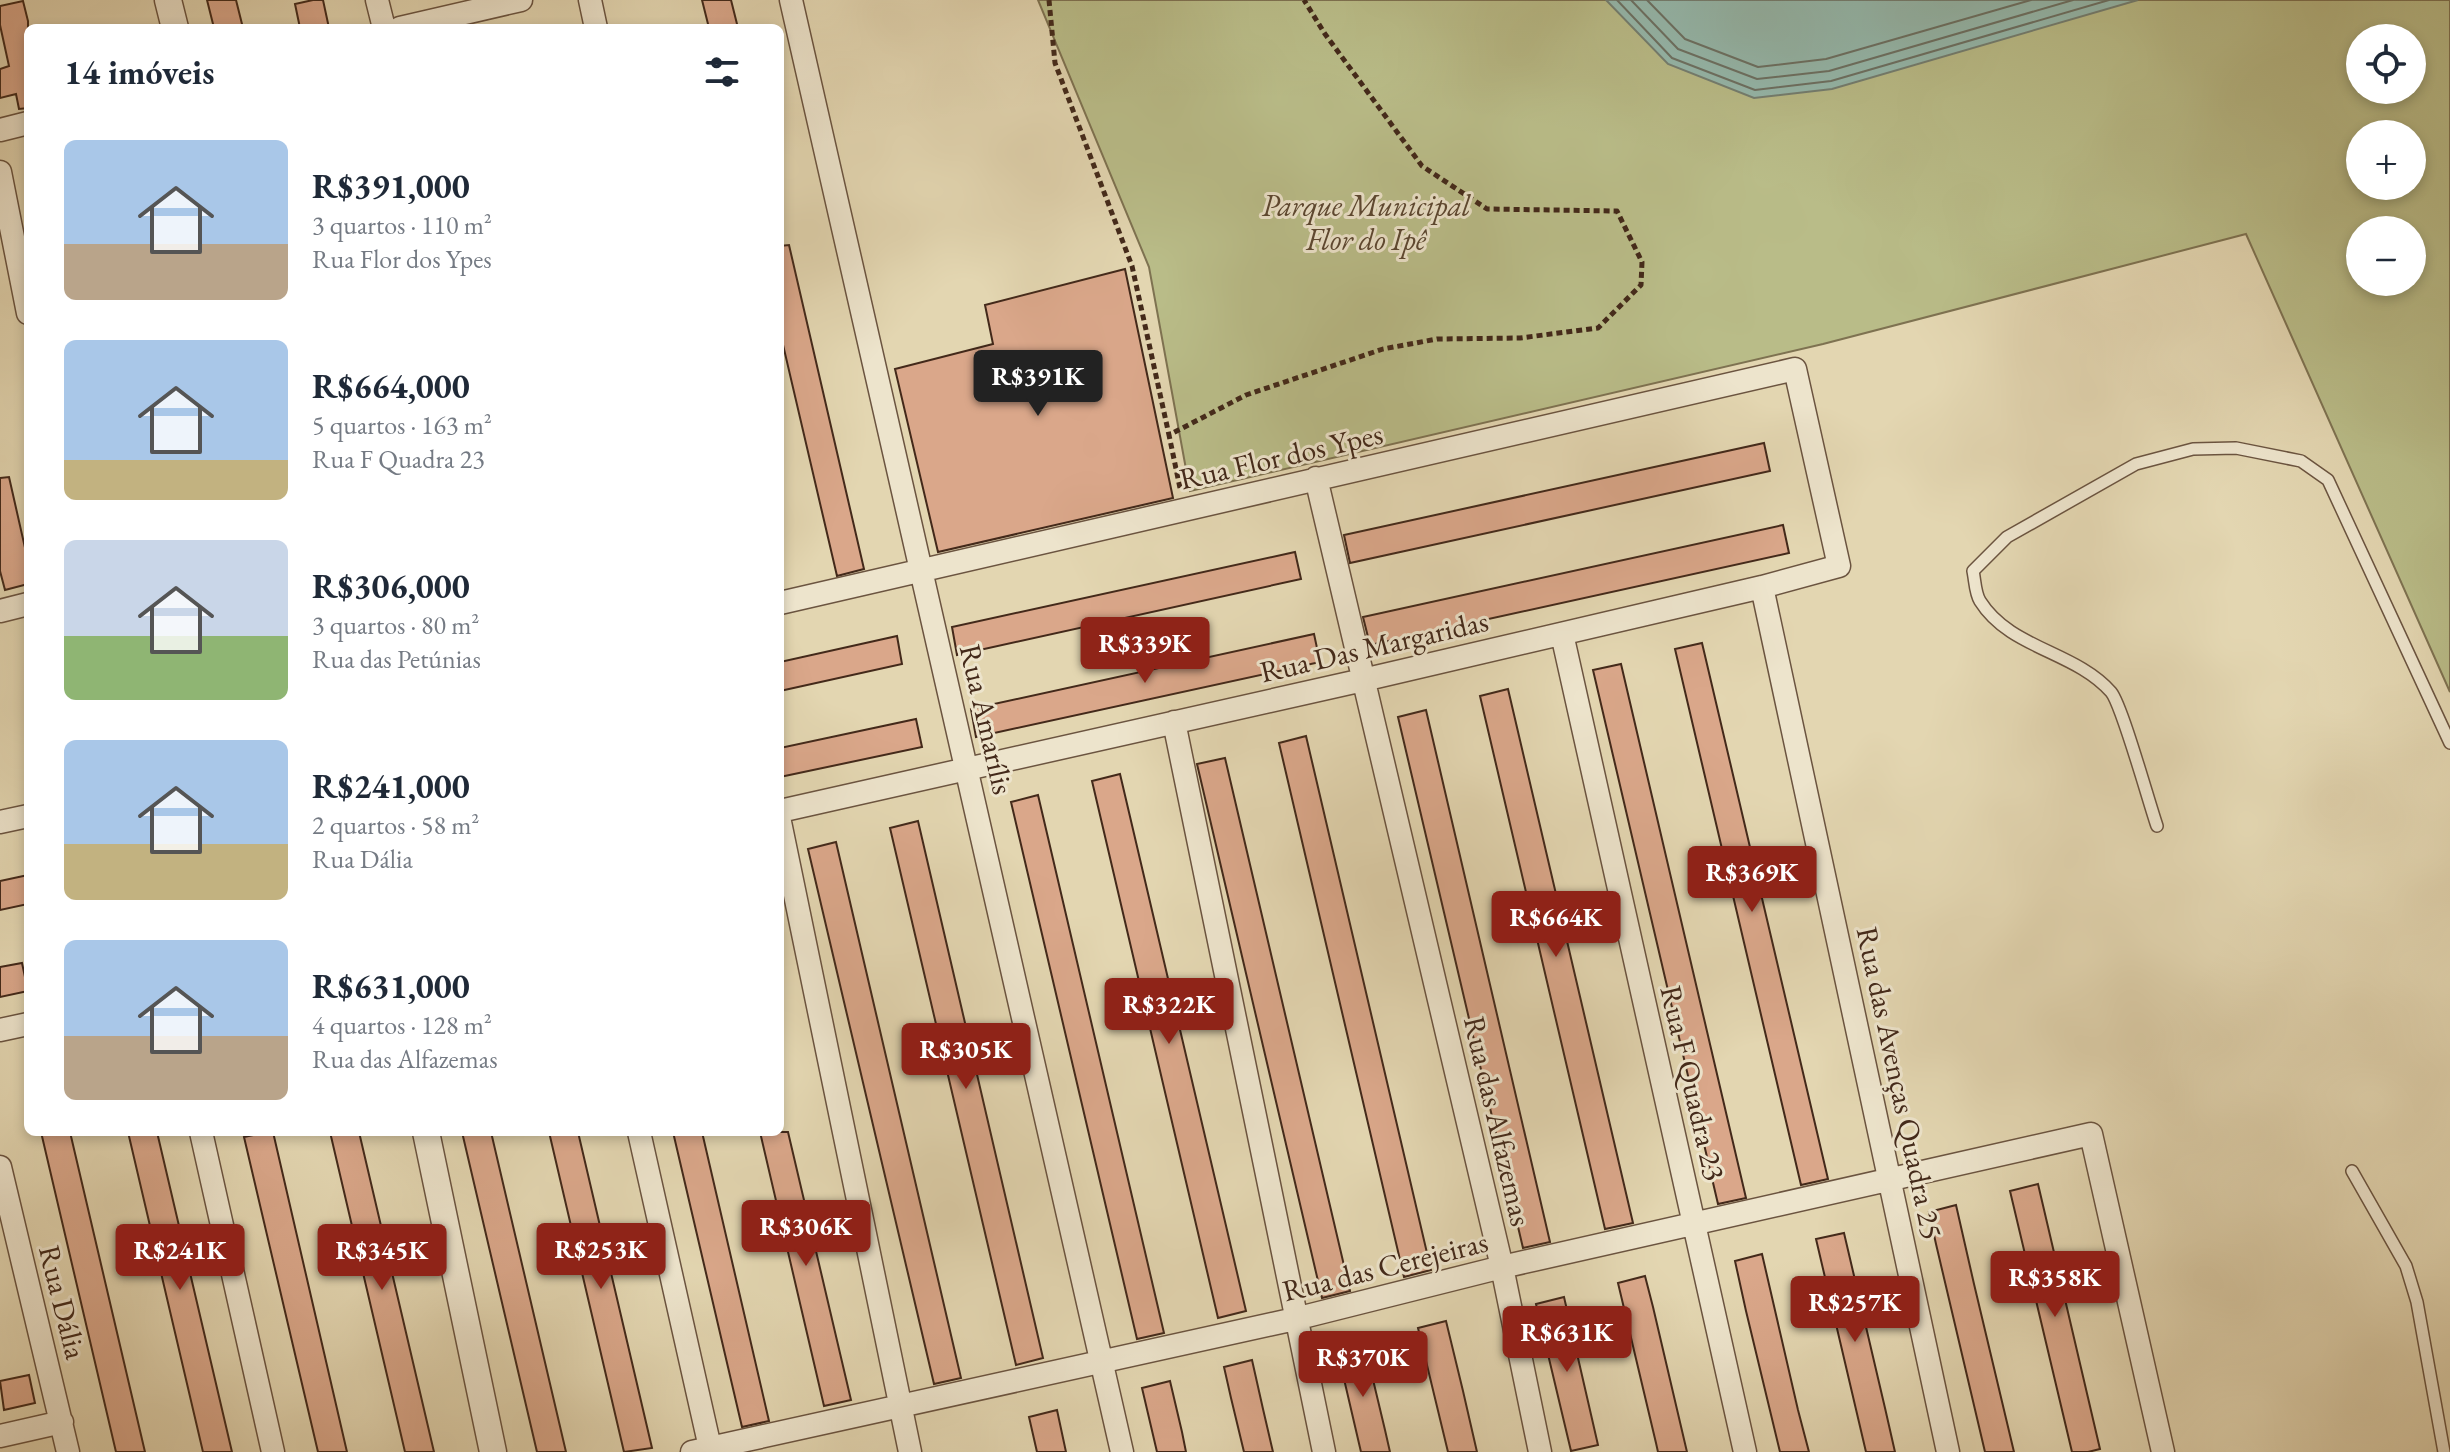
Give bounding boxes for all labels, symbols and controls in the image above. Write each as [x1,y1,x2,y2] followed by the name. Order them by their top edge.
[2346,24,2426,296] map controls
[2346,24,2426,104] button: locate
[64,50,214,94] text: 14 imóveis
[700,50,744,94] icon: filters
[2346,120,2426,200] button: +
[312,164,470,208] text: R$391,000
[128,172,224,268] icon: home
[1262,186,1472,259] park label: Parque Municipal Flor do Ipê
[312,208,492,242] text: 3 quartos · 110 m²
[2346,216,2426,296] button: −
[312,242,492,276] text: Rua Flor dos Ypes
[973,350,1103,418] pin: R$391K
[992,359,1084,393] text: R$391K
[312,364,470,408] text: R$664,000
[128,372,224,468] icon: home
[312,408,492,442] text: 5 quartos · 163 m²
[1176,414,1386,498] street label: Rua Flor dos Ypes
[312,442,485,476] text: Rua F Quadra 23
[312,564,470,608] text: R$306,000
[128,572,224,668] icon: home
[1256,601,1492,691] street label: Rua Das Margaridas
[312,608,479,642] text: 3 quartos · 80 m²
[1080,617,1210,685] pin: R$339K
[1099,626,1191,660] text: R$339K
[951,640,1023,798] street label: Rua Amarílis
[312,642,481,676] text: Rua das Petúnias
[312,764,470,808] text: R$241,000
[128,772,224,868] icon: home
[312,808,479,842] text: 2 quartos · 58 m²
[312,842,413,876] text: Rua Dália
[1687,846,1817,914] pin: R$369K
[1706,855,1798,889] text: R$369K
[1491,891,1621,959] pin: R$664K
[1510,900,1602,934] text: R$664K
[1848,923,1952,1243] street label: Rua das Avenças Quadra 25
[312,964,470,1008] text: R$631,000
[128,972,224,1068] icon: home
[1104,978,1234,1046] pin: R$322K
[1652,982,1734,1184] street label: Rua F Quadra 23
[1123,987,1215,1021] text: R$322K
[312,1008,492,1042] text: 4 quartos · 128 m²
[1455,1012,1541,1230] street label: Rua das Alfazemas
[901,1023,1031,1091] pin: R$305K
[920,1032,1012,1066] text: R$305K
[312,1042,498,1076] text: Rua das Alfazemas
[741,1200,871,1268] pin: R$306K
[760,1209,852,1243] text: R$306K
[1278,1222,1492,1310] street label: Rua das Cerejeiras
[536,1223,666,1291] pin: R$253K
[115,1224,245,1292] pin: R$241K
[317,1224,447,1292] pin: R$345K
[555,1232,647,1266] text: R$253K
[134,1233,226,1267] text: R$241K
[336,1233,428,1267] text: R$345K
[30,1241,96,1363] street label: Rua Dália
[1990,1251,2120,1319] pin: R$358K
[2009,1260,2101,1294] text: R$358K
[1790,1276,1920,1344] pin: R$257K
[1809,1285,1901,1319] text: R$257K
[1502,1306,1632,1374] pin: R$631K
[1521,1315,1613,1349] text: R$631K
[1298,1331,1428,1399] pin: R$370K
[1317,1340,1409,1374] text: R$370K

